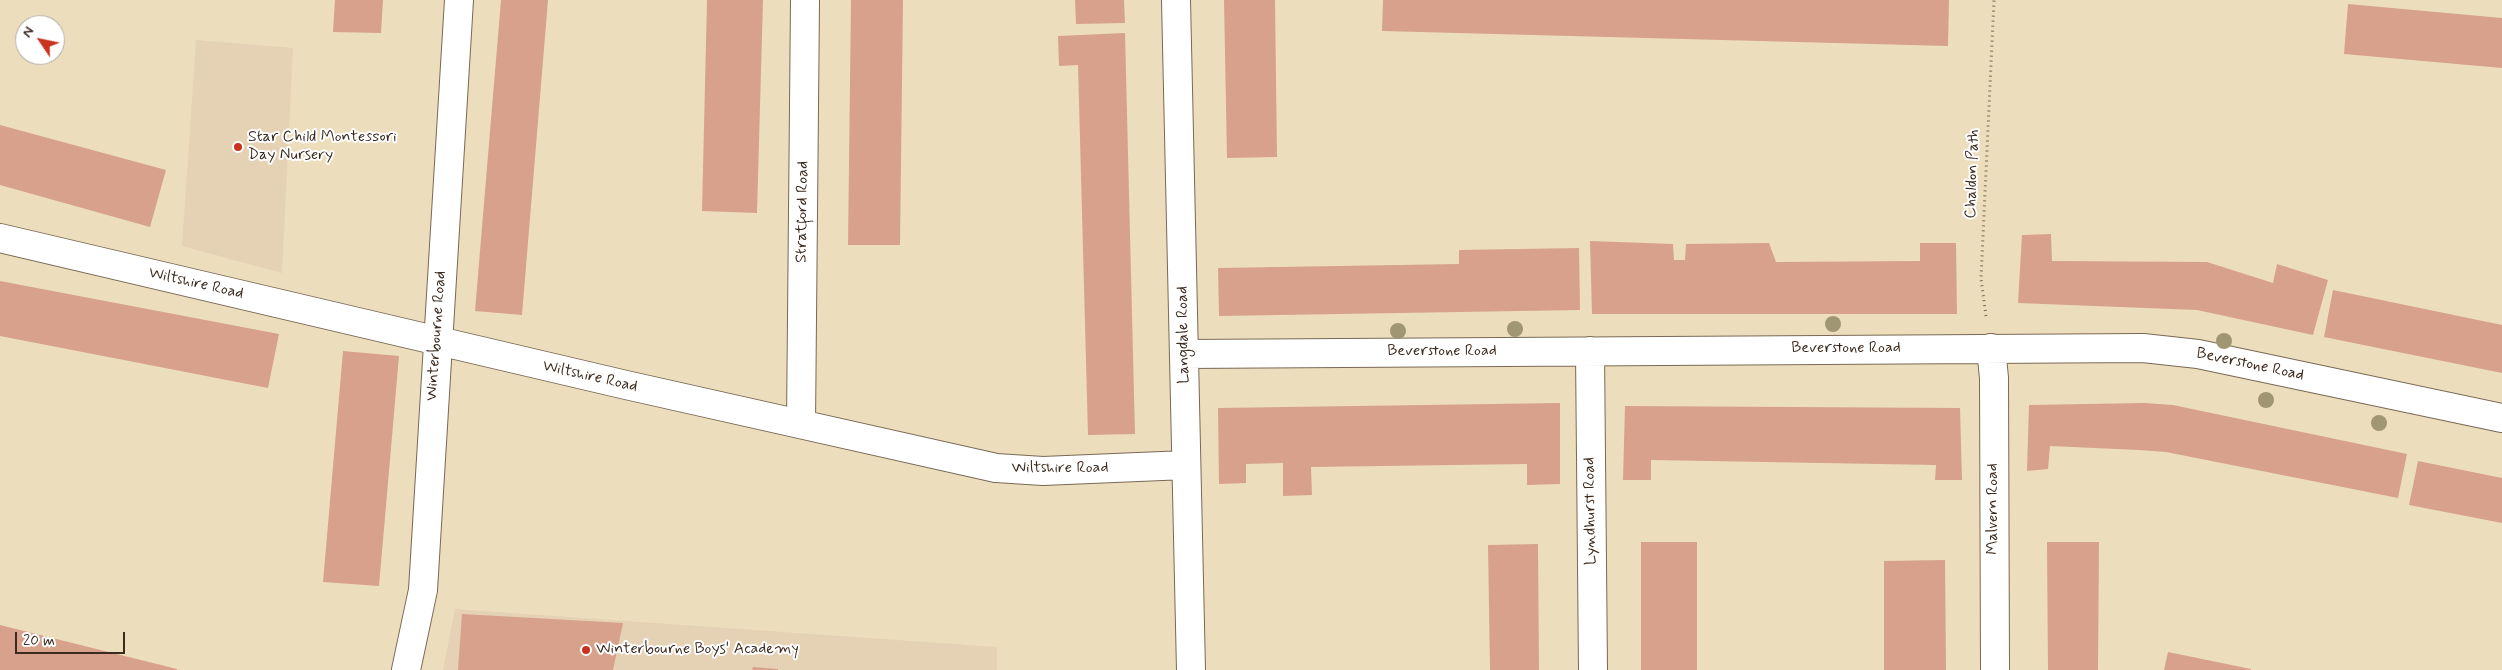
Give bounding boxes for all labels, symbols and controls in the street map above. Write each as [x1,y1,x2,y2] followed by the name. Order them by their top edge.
[15,15,65,65] north arrow
[18,23,38,41] text: N
[248,128,397,166] place label: Star Child Montessori Day Nursery
[1962,129,1984,219] street label: Chaldon Path
[232,141,244,153] marker: Star Child Montessori Day Nursery
[793,161,813,263] street label: Stratford Road
[147,264,245,304] street label: Wiltshire Road
[423,270,451,402] street label: Winterbourne Road
[1174,286,1194,384] street label: Langdale Road
[1791,339,1901,359] street label: Beverstone Road
[1387,342,1497,362] street label: Beverstone Road
[2194,344,2306,386] street label: Beverstone Road
[541,357,639,397] street label: Wiltshire Road
[1580,457,1602,565] street label: Lyndhurst Road
[1012,459,1108,479] street label: Wiltshire Road
[1984,463,2004,555] street label: Malvern Road
[18,622,128,654] scale bar
[23,631,55,651] text: 20 m
[596,640,799,660] place label: Winterbourne Boys' Academy
[580,644,592,656] marker: Winterbourne Boys' Academy

